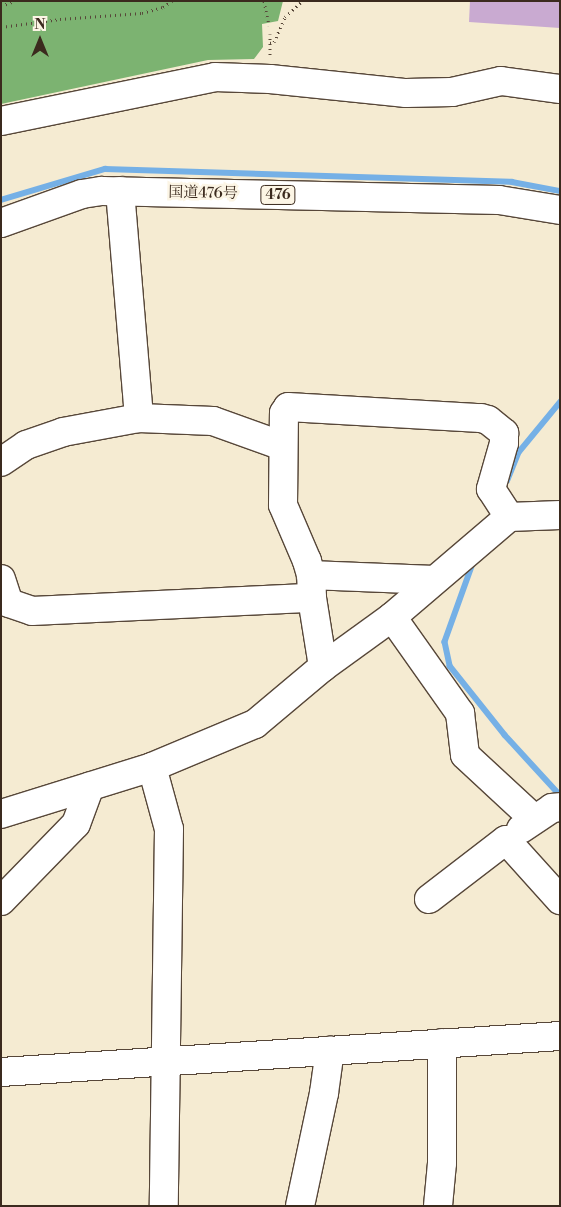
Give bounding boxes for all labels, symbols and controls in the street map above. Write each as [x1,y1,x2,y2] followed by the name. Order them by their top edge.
[15,15,65,65] north arrow
[34,16,46,34] text: N
[168,183,238,203] street label: 国道476号
[259,184,297,206] road number: 476

